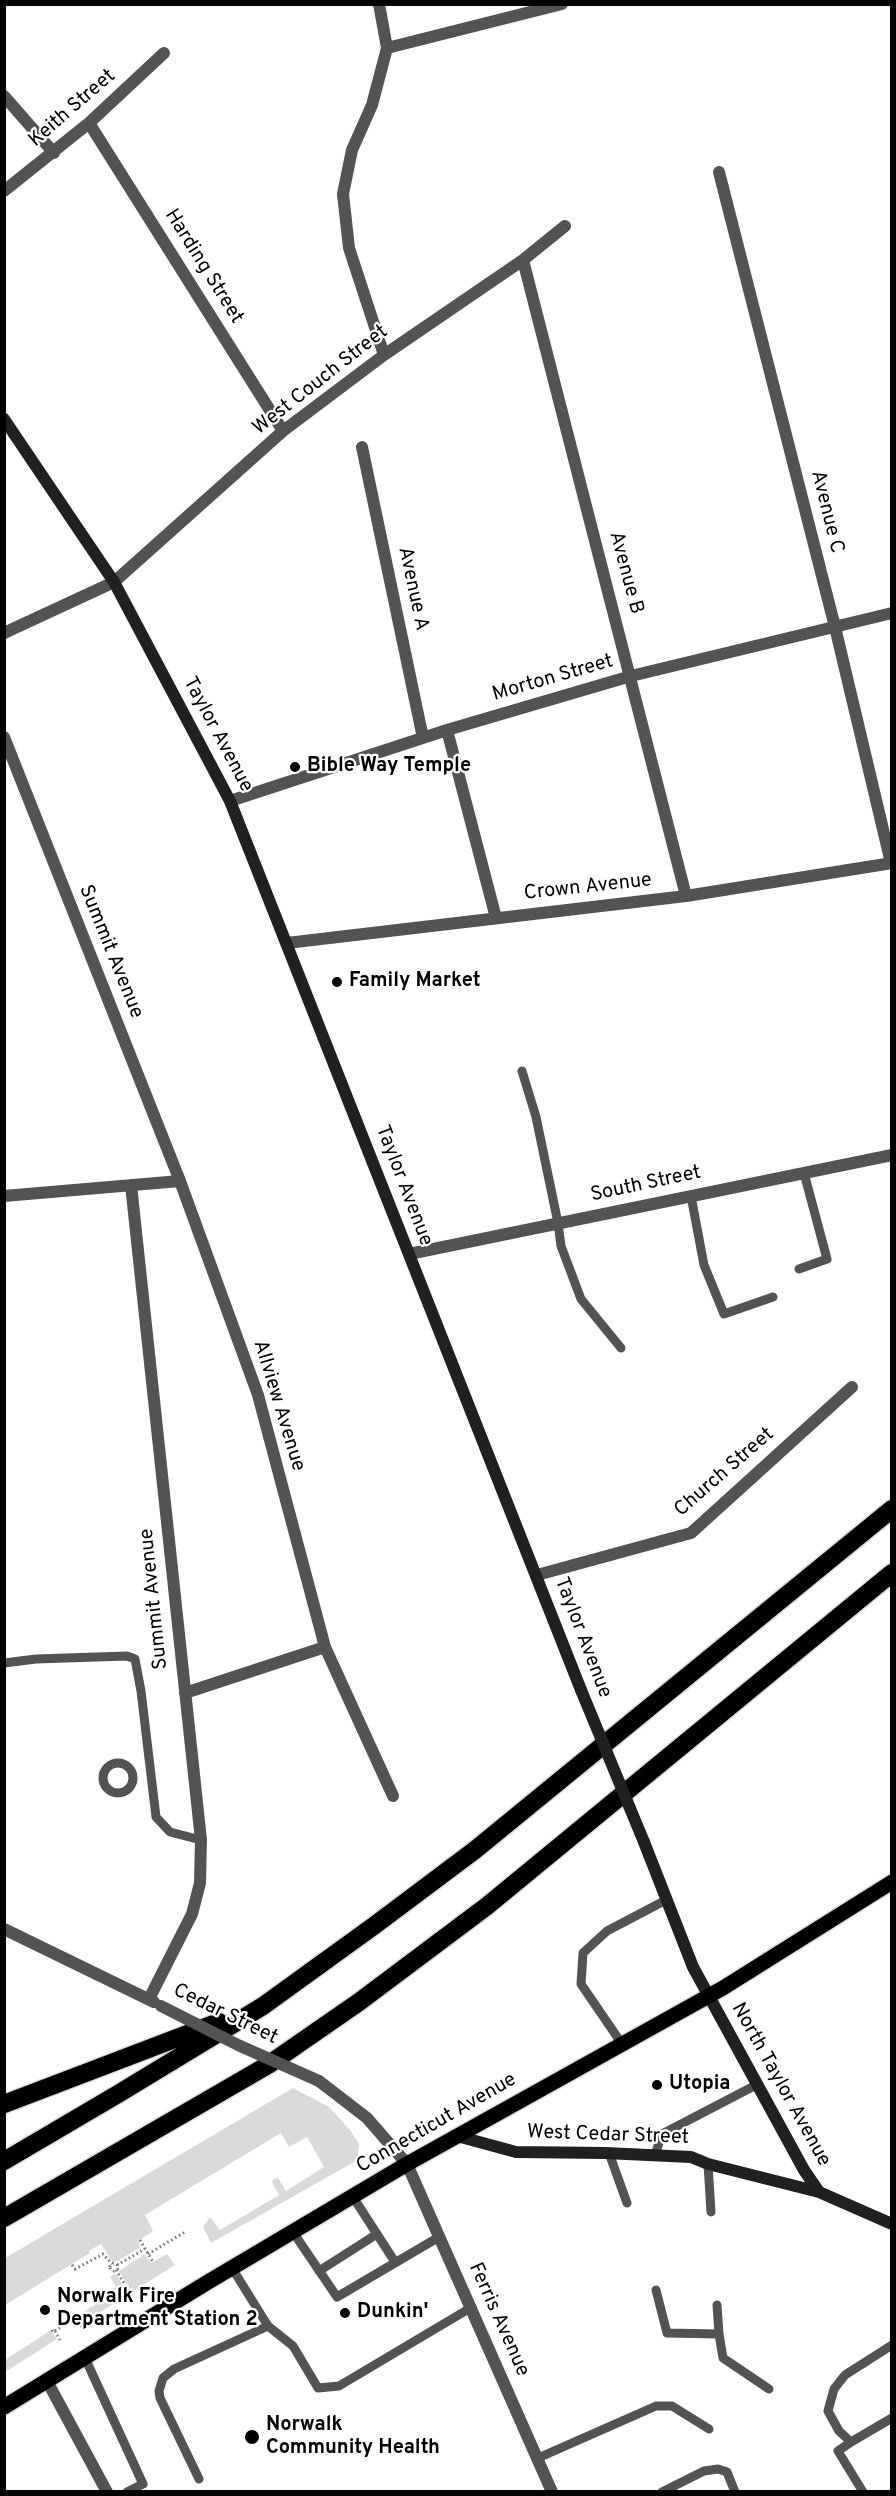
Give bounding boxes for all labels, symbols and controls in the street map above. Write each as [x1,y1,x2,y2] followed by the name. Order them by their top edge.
[25,65,121,153] street label: Keith Street
[158,205,248,329] street label: Harding Street
[249,321,393,441] street label: West Couch Street
[804,468,848,556] street label: Avenue C
[602,529,648,617] street label: Avenue B
[391,545,433,633] street label: Avenue A
[490,650,616,708] street label: Morton Street
[177,673,257,797] street label: Taylor Avenue
[307,755,471,779] place label: Bible Way Temple
[288,760,302,774] marker: Bible Way Temple
[523,869,653,907] street label: Crown Avenue
[72,882,148,1022] street label: Summit Avenue
[349,970,481,994] place label: Family Market
[330,975,344,989] marker: Family Market
[369,1122,437,1250] street label: Taylor Avenue
[589,1162,703,1208] street label: South Street
[247,1338,309,1474] street label: Allview Avenue
[670,1423,780,1523] street label: Church Street
[136,1527,174,1671] street label: Summit Avenue
[548,1574,616,1702] street label: Taylor Avenue
[169,1979,281,2051] street label: Cedar Street
[725,1999,835,2171] street label: North Taylor Avenue
[353,2068,521,2180] street label: Connecticut Avenue
[669,2073,730,2097] place label: Utopia
[650,2078,664,2092] marker: Utopia
[527,2121,689,2151] street label: West Cedar Street
[462,2259,534,2381] street label: Ferris Avenue
[57,2286,258,2333] place label: Norwalk Fire Department Station 2
[357,2301,428,2325] place label: Dunkin'
[38,2303,52,2317] marker: Norwalk Fire Department Station 2
[338,2306,352,2320] marker: Dunkin'
[266,2414,440,2461] place label: Norwalk Community Health
[243,2428,261,2446] marker: Norwalk Community Health

